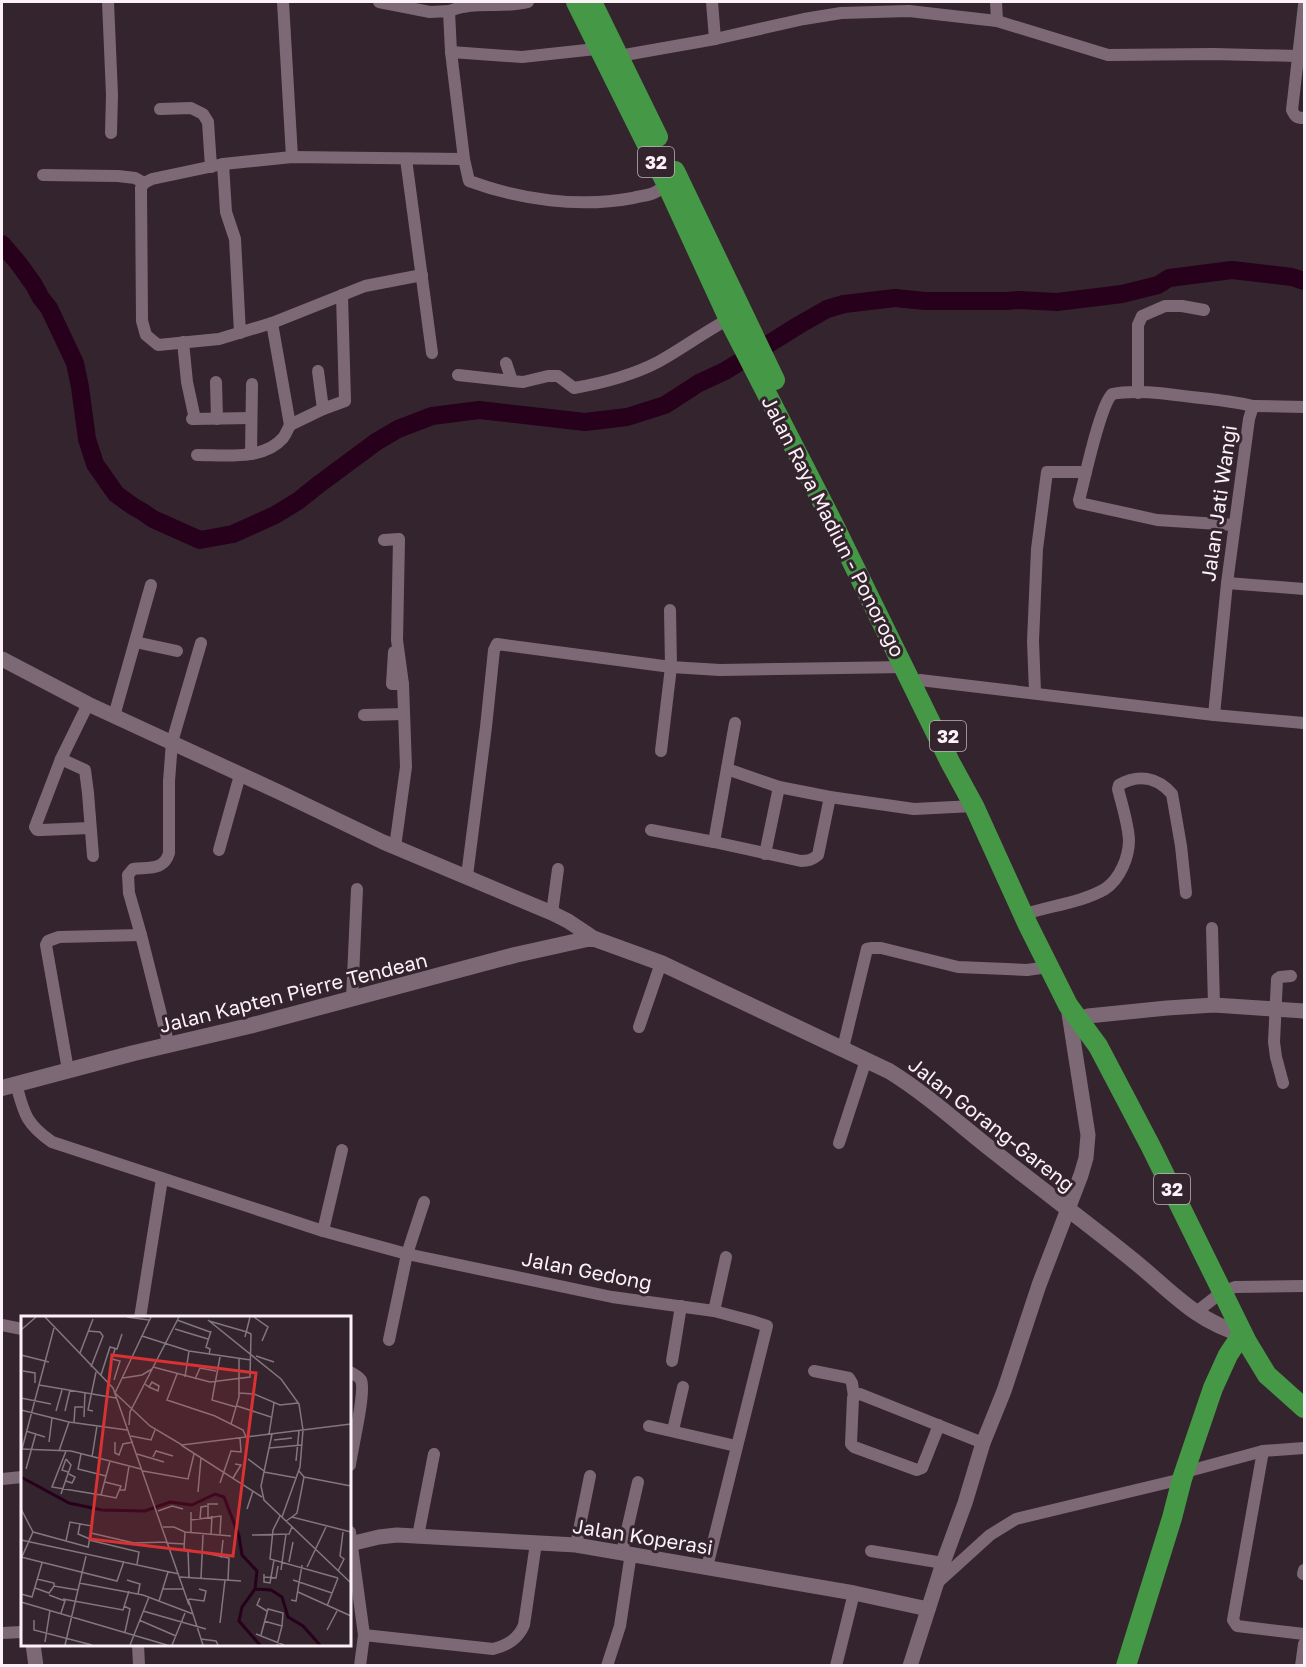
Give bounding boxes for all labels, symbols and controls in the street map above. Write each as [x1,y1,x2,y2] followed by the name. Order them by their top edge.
[638,147,674,177] road number: 32
[758,391,910,661] street label: Jalan Raya Madiun - Ponorogo
[1195,423,1241,583] street label: Jalan Jati Wangi
[930,721,966,751] road number: 32
[156,947,430,1037] street label: Jalan Kapten Pierre Tendean
[904,1052,1080,1196] street label: Jalan Gorang-Gareng
[1154,1174,1190,1204] road number: 32
[520,1246,654,1294] street label: Jalan Gedong
[21,1316,351,1646] inset map
[571,1513,715,1559] street label: Jalan Koperasi

